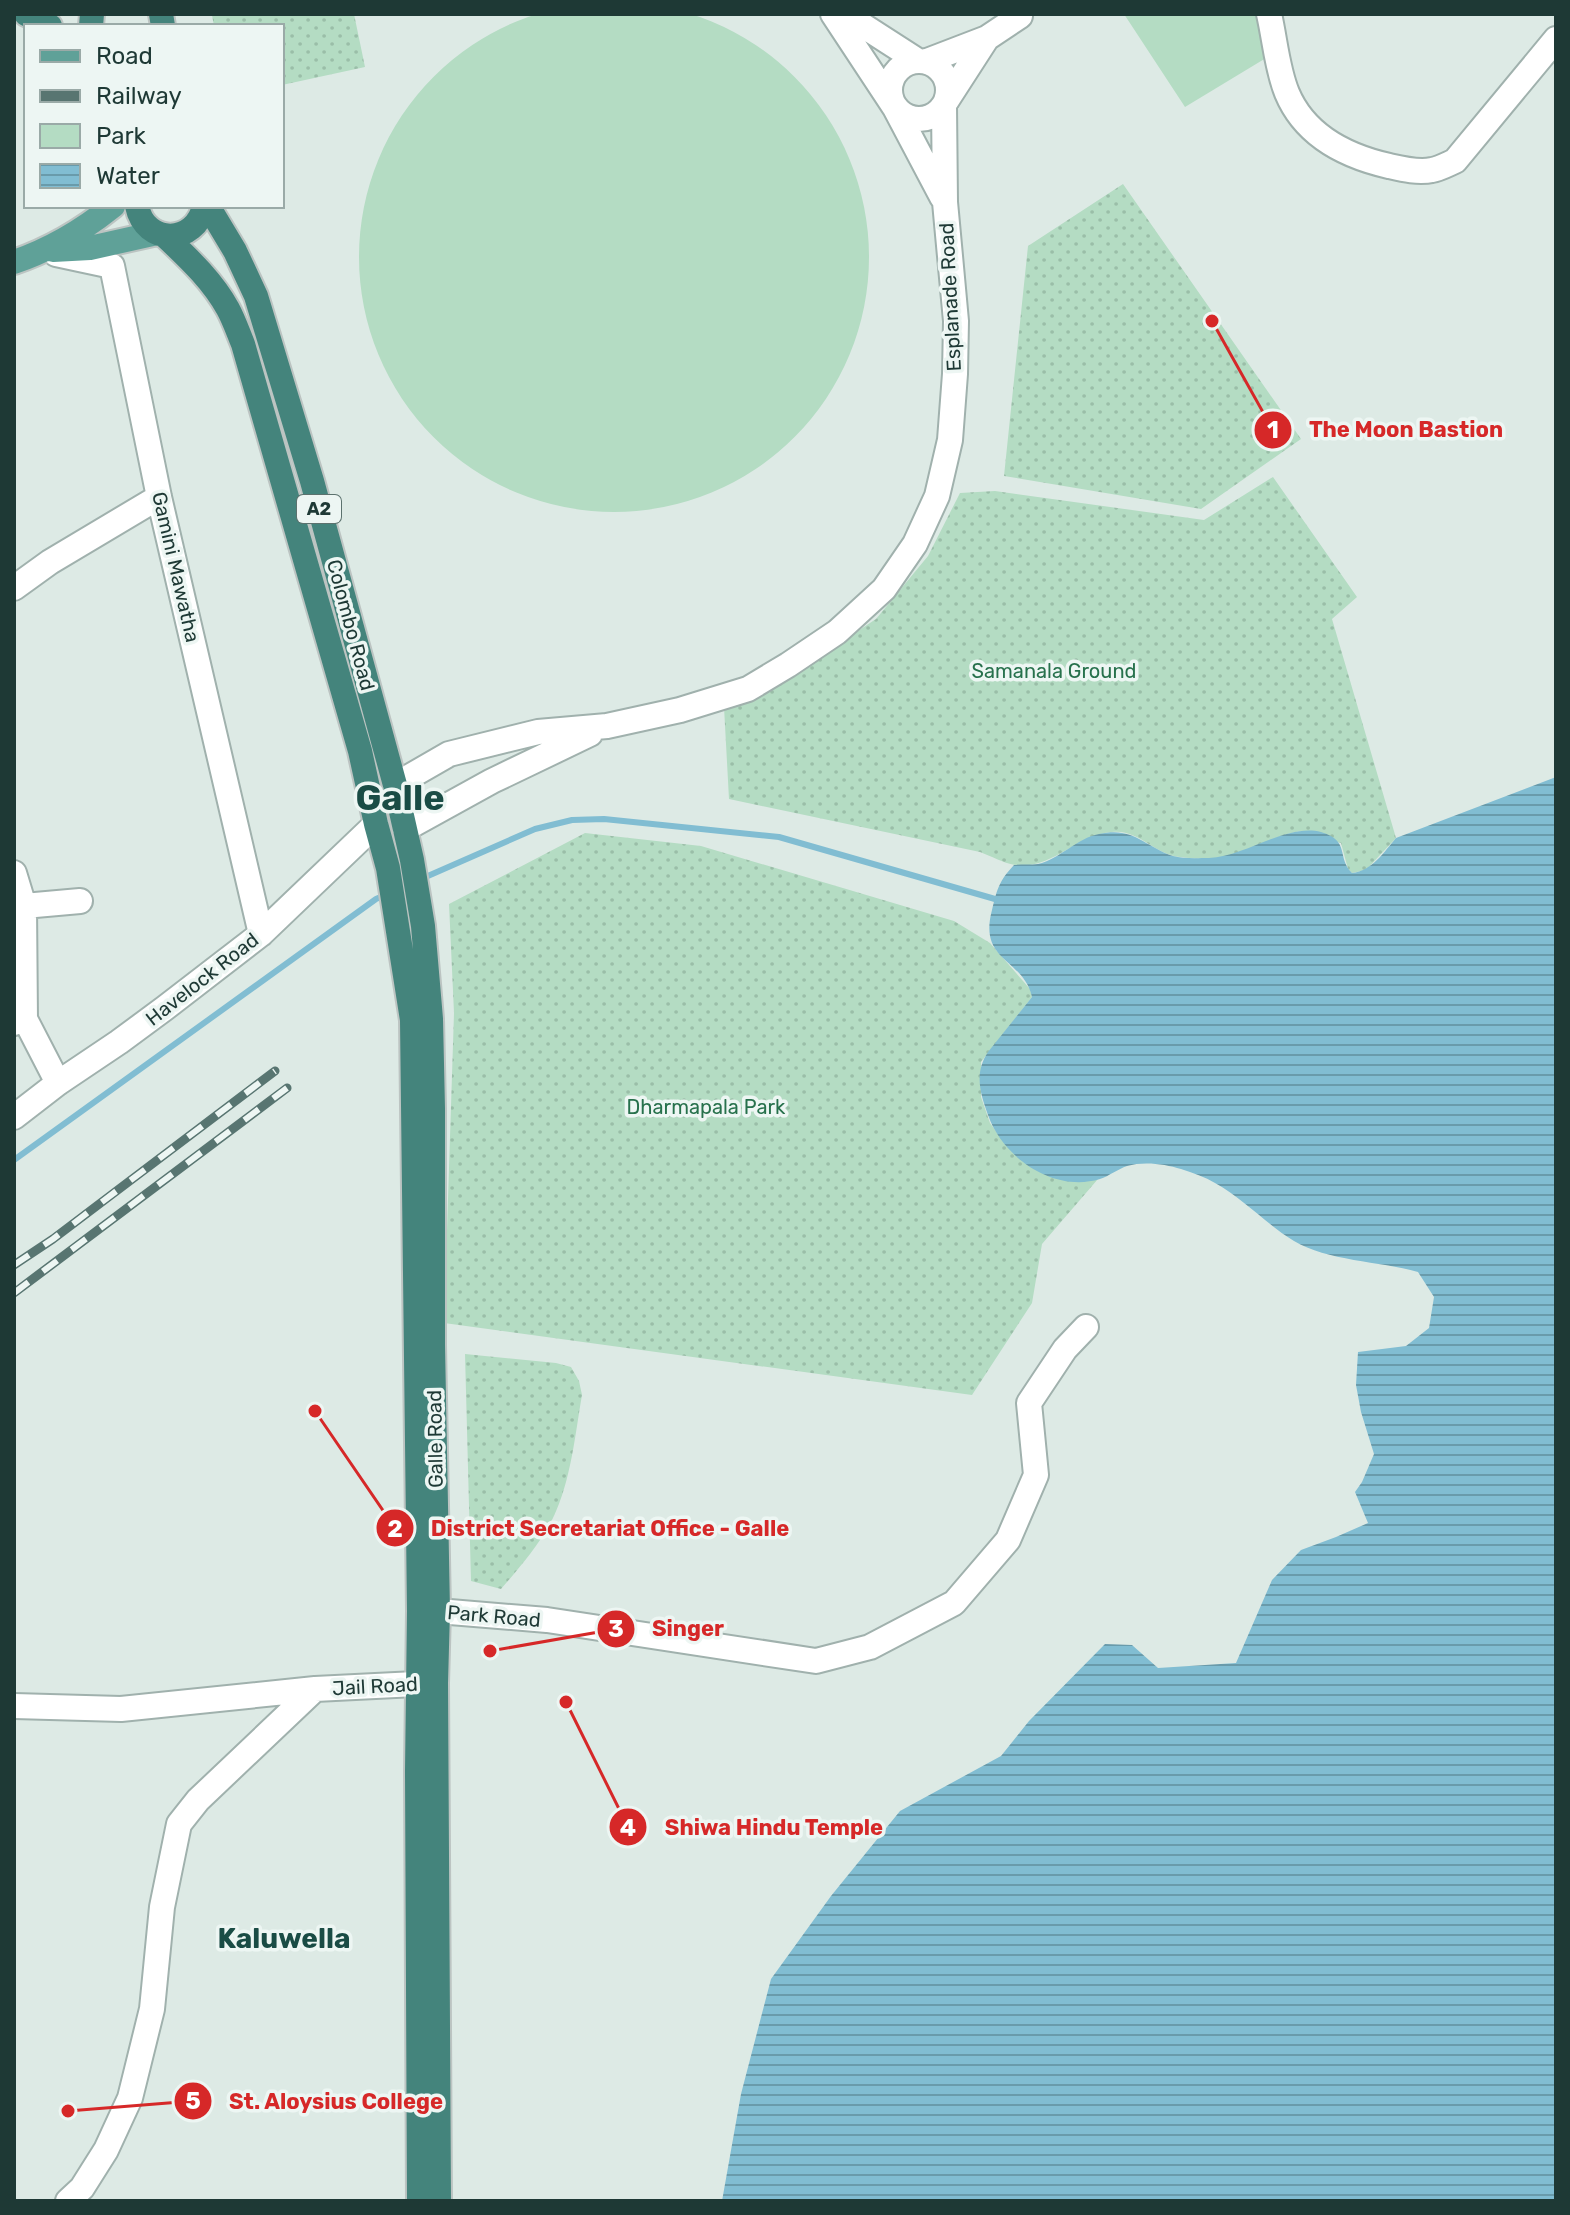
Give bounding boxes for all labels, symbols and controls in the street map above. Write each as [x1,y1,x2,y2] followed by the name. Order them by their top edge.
[24,24,284,208] legend
[96,42,153,70] text: Road
[96,82,182,110] text: Railway
[96,122,147,150] text: Park
[96,162,160,190] text: Water
[934,222,966,372] street label: Esplanade Road
[1253,407,1519,453] callout: The Moon Bastion
[1267,416,1279,444] text: 1
[1309,416,1503,443] text: The Moon Bastion
[147,489,205,645] street label: Gamini Mawatha
[297,495,341,523] road number: A2
[322,557,380,693] street label: Colombo Road
[972,659,1136,683] park label: Samanala Ground
[355,776,445,819] district label: Galle
[141,927,263,1031] street label: Havelock Road
[627,1095,786,1119] park label: Dharmapala Park
[422,1390,448,1488] street label: Galle Road
[375,1505,806,1551] callout: District Secretariat Office - Galle
[387,1515,403,1543] text: 2
[431,1515,789,1542] text: District Secretariat Office - Galle
[446,1600,542,1632] street label: Park Road
[596,1606,740,1652] callout: Singer
[608,1615,624,1643] text: 3
[652,1615,724,1642] text: Singer
[332,1672,418,1700] street label: Jail Road
[608,1804,899,1850] callout: Shiwa Hindu Temple
[620,1814,636,1842] text: 4
[665,1814,883,1841] text: Shiwa Hindu Temple
[217,1922,351,1955] district label: Kaluwella
[173,2078,459,2124] callout: St. Aloysius College
[185,2087,201,2115] text: 5
[229,2088,443,2115] text: St. Aloysius College

